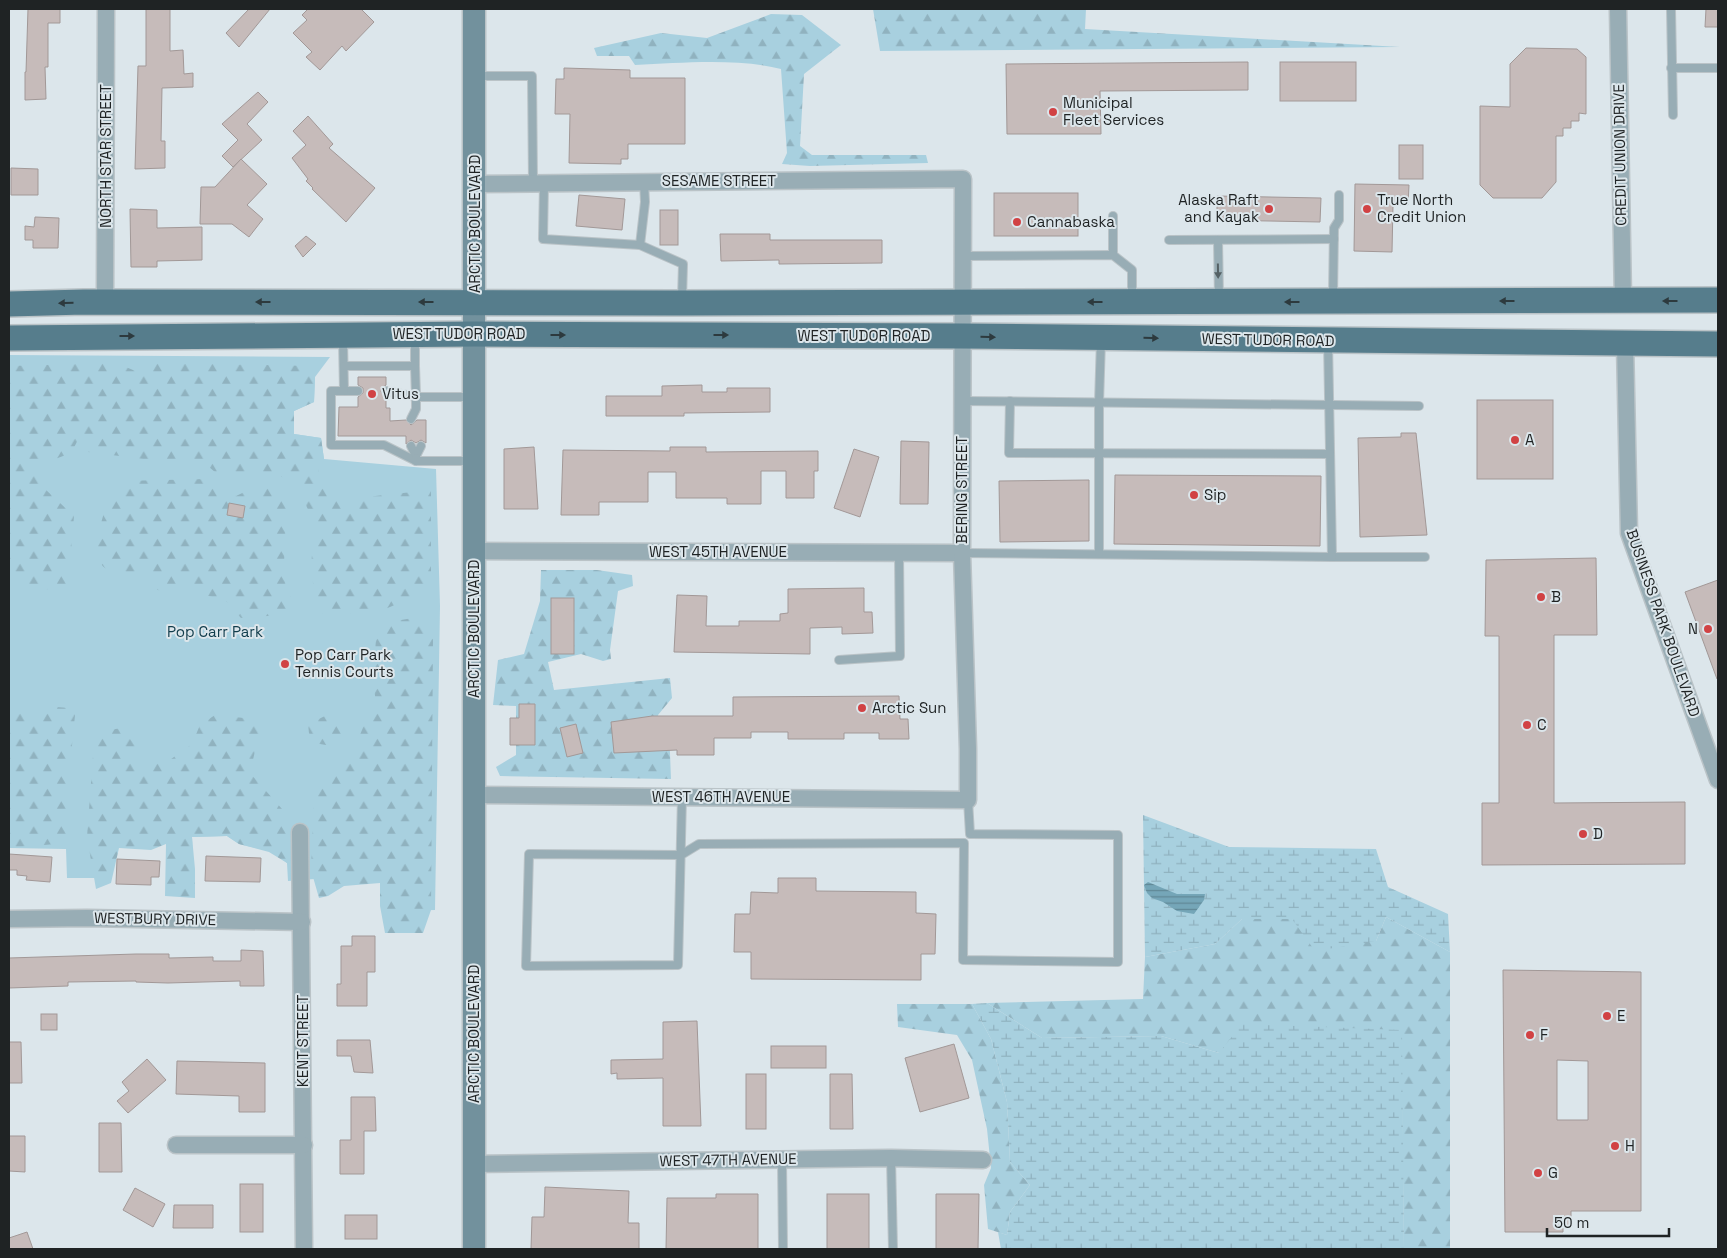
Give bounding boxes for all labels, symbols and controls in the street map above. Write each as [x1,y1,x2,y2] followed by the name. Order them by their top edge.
[96,84,115,228] street label: NORTH STAR STREET
[1609,84,1630,226] street label: CREDIT UNION DRIVE
[1063,93,1164,129] place label: Municipal Fleet Services
[1047,106,1059,118] marker: Municipal Fleet Services
[465,155,484,293] street label: ARCTIC BOULEVARD
[662,171,776,190] street label: SESAME STREET
[1178,190,1259,226] place label: Alaska Raft and Kayak
[1377,190,1466,226] place label: True North Credit Union
[1263,203,1275,215] marker: Alaska Raft and Kayak
[1361,203,1373,215] marker: True North Credit Union
[1027,212,1115,231] place label: Cannabaska
[1011,216,1023,228] marker: Cannabaska
[1215,263,1223,279] one-way arrow
[1499,297,1515,305] one-way arrow
[1661,297,1677,305] one-way arrow
[255,298,271,306] one-way arrow
[417,298,433,306] one-way arrow
[1086,298,1102,306] one-way arrow
[1284,298,1300,306] one-way arrow
[57,299,73,307] one-way arrow
[392,324,526,343] street label: WEST TUDOR ROAD
[797,326,931,345] street label: WEST TUDOR ROAD
[1201,329,1335,350] street label: WEST TUDOR ROAD
[120,331,136,339] one-way arrow
[550,331,566,339] one-way arrow
[713,331,729,339] one-way arrow
[980,333,996,341] one-way arrow
[1143,334,1159,342] one-way arrow
[382,384,419,403] place label: Vitus
[366,388,378,400] marker: Vitus
[1525,430,1535,449] place label: A
[1509,434,1521,446] marker: A
[952,436,971,544] street label: BERING STREET
[1204,485,1227,504] place label: Sip
[1188,489,1200,501] marker: Sip
[1622,527,1704,719] street label: BUSINESS PARK BOULEVARD
[649,542,787,561] street label: WEST 45TH AVENUE
[464,560,483,698] street label: ARCTIC BOULEVARD
[1551,587,1561,606] place label: B
[1535,591,1547,603] marker: B
[1688,620,1698,638] place label: N
[167,622,263,641] park label: Pop Carr Park
[1702,623,1714,635] marker: N
[295,645,394,681] place label: Pop Carr Park Tennis Courts
[279,658,291,670] marker: Pop Carr Park Tennis Courts
[872,698,946,717] place label: Arctic Sun
[856,702,868,714] marker: Arctic Sun
[1537,715,1547,734] place label: C
[1521,719,1533,731] marker: C
[652,787,790,806] street label: WEST 46TH AVENUE
[1593,824,1603,843] place label: D
[1577,828,1589,840] marker: D
[94,908,216,929] street label: WESTBURY DRIVE
[464,965,483,1103] street label: ARCTIC BOULEVARD
[293,995,312,1087] street label: KENT STREET
[1617,1006,1625,1025] place label: E
[1601,1010,1613,1022] marker: E
[1540,1025,1548,1044] place label: F
[1524,1029,1536,1041] marker: F
[1625,1136,1635,1155] place label: H
[1609,1140,1621,1152] marker: H
[659,1149,797,1170] street label: WEST 47TH AVENUE
[1548,1163,1558,1182] place label: G
[1532,1167,1544,1179] marker: G
[1547,1206,1670,1238] scale bar
[1554,1213,1589,1232] text: 50 m

